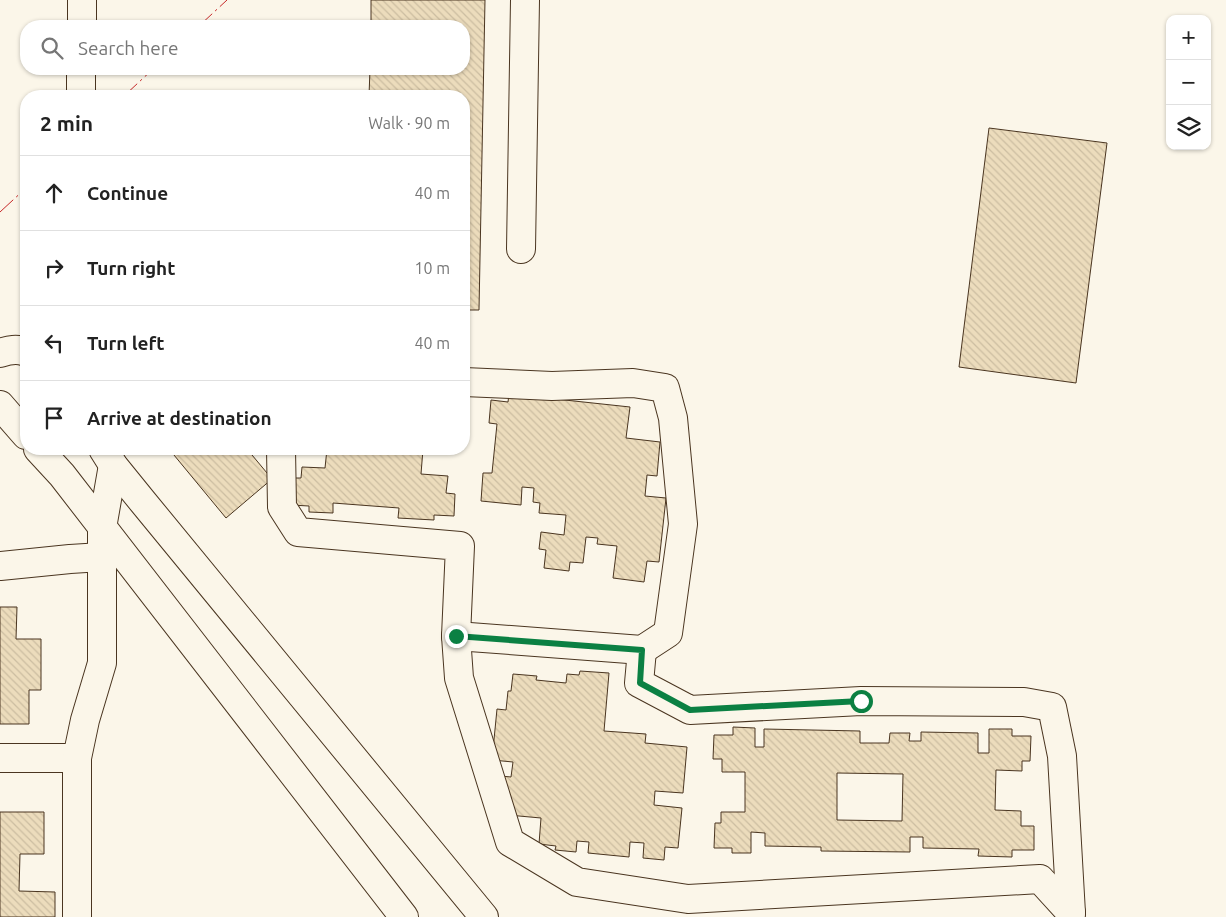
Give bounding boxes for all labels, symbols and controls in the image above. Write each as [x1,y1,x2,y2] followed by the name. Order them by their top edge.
[1166,15,1211,150] map controls
[1166,15,1211,60] button: +
[20,20,470,75] search box
[38,34,66,62] icon: search
[78,37,178,59] text: Search here
[1166,60,1211,105] button: −
[1166,105,1211,150] button: layers
[40,111,93,135] text: 2 min
[368,114,450,132] text: Walk · 90 m
[40,179,68,207] icon: ahead
[87,182,168,204] text: Continue
[414,184,450,202] text: 40 m
[40,254,68,282] icon: right
[87,257,175,279] text: Turn right
[414,259,450,277] text: 10 m
[40,329,68,357] icon: left
[87,332,165,354] text: Turn left
[414,334,450,352] text: 40 m
[40,404,68,432] icon: arrive
[87,407,272,429] text: Arrive at destination
[445,625,468,648] route end
[850,690,873,713] route start

